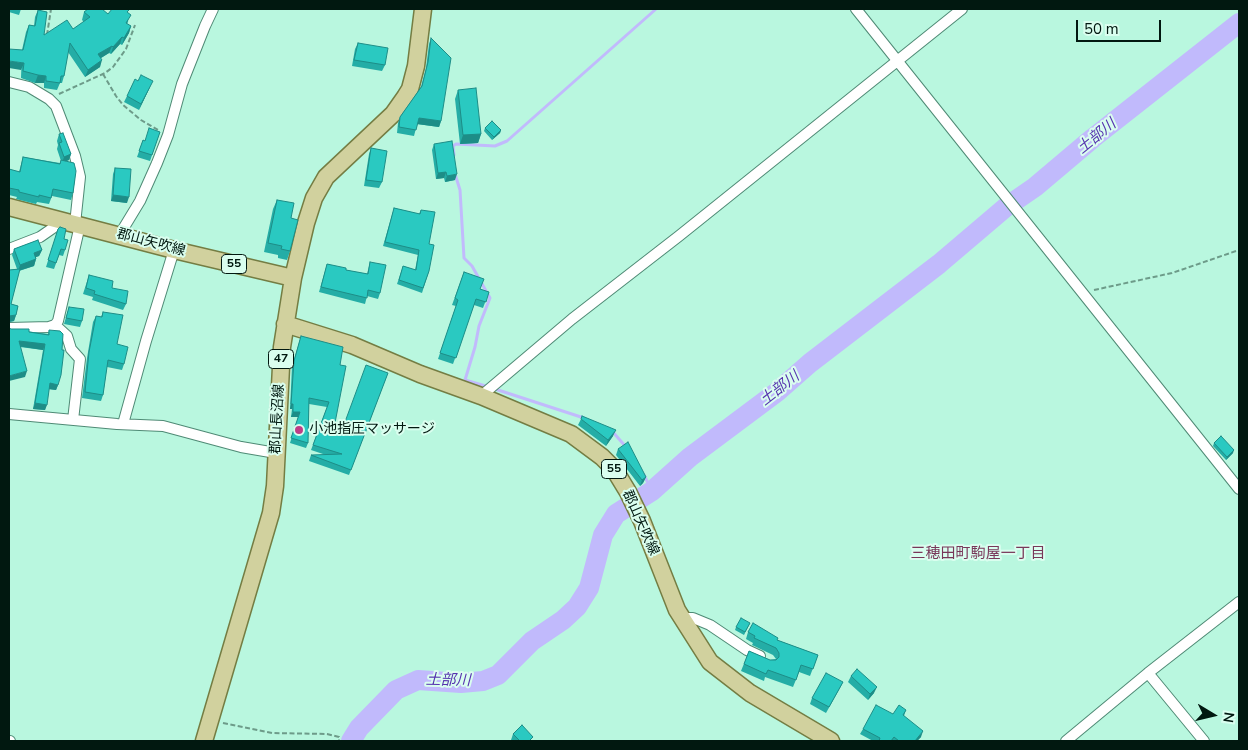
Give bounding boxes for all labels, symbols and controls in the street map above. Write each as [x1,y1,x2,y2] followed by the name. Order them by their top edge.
[1078,10,1163,42] scale bar
[1084,19,1119,39] text: 50 m
[1074,116,1120,158] water label: 土部川
[115,226,187,260] street label: 郡山矢吹線
[222,254,246,274] road number: 55
[268,349,294,368] road number: 47
[757,368,803,410] water label: 土部川
[268,384,288,454] street label: 郡山長沼線
[309,422,435,438] place label: 小池指圧マッサージ
[293,424,305,436] marker: 小池指圧マッサージ
[602,459,626,478] road number: 55
[618,488,662,558] street label: 郡山矢吹線
[911,545,1045,563] district label: 三穂田町駒屋一丁目
[425,672,471,690] water label: 土部川
[1188,690,1238,740] north arrow
[1218,711,1239,724] text: N

